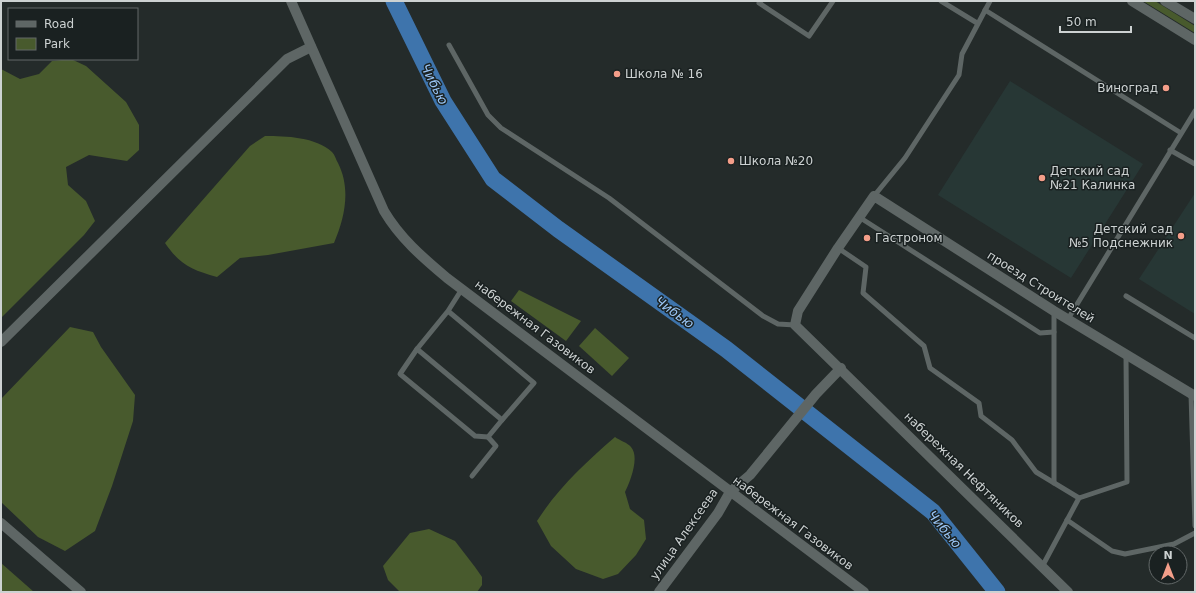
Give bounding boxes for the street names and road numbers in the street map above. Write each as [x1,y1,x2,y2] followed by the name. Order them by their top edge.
[985,248,1097,326] street label: проезд Строителей
[472,277,598,377] street label: набережная Газовиков
[902,409,1026,531] street label: набережная Нефтяников
[730,473,856,573] street label: набережная Газовиков
[647,486,721,582] street label: улица Алексеева

